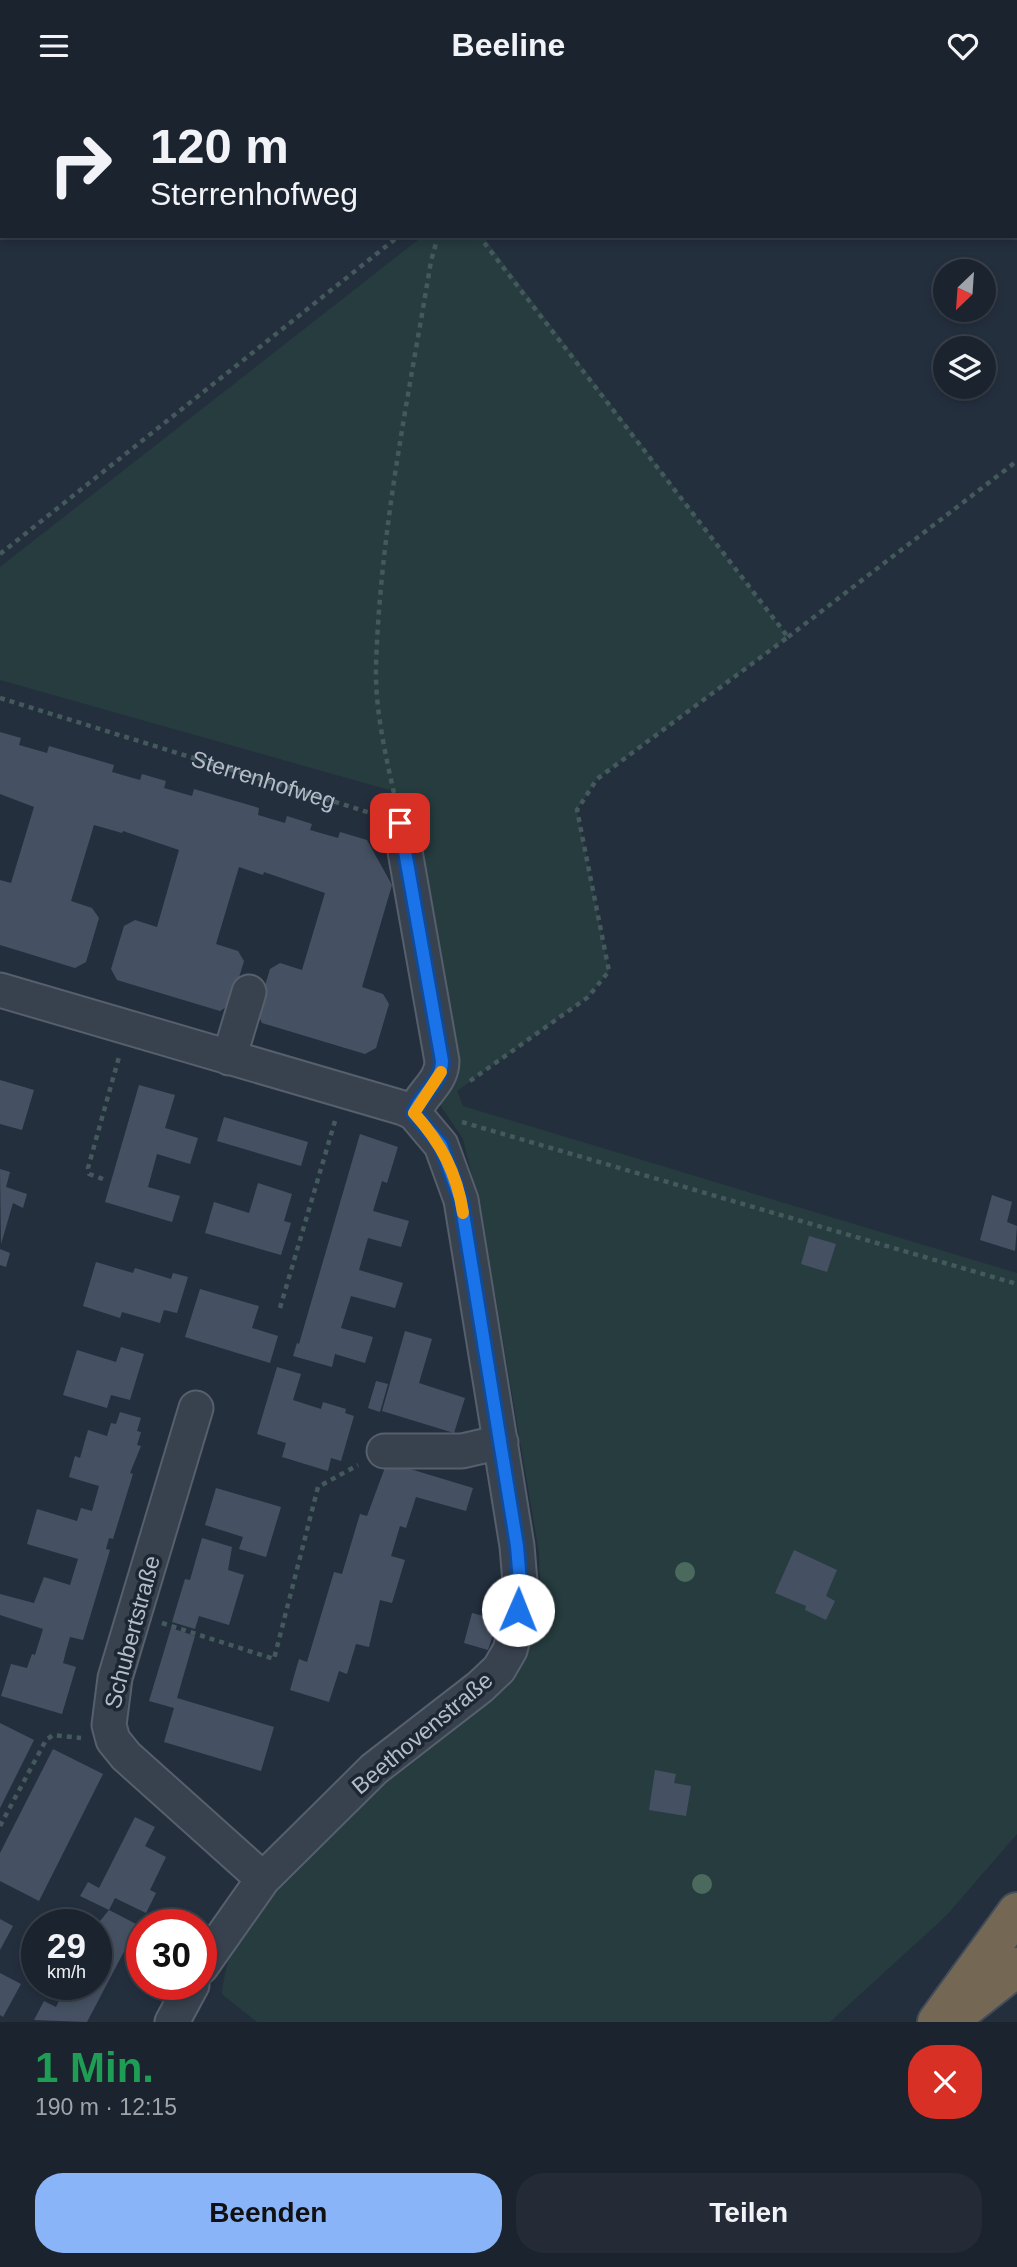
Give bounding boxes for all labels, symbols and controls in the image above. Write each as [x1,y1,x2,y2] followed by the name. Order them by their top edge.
[35,27,73,65] icon: menu
[452,27,565,63] text: Beeline
[944,27,982,65] icon: heart
[35,119,126,210] icon: right
[150,119,289,173] text: 120 m
[150,176,358,212] text: Sterrenhofweg
[933,259,996,322] north arrow
[933,259,996,399] map controls
[933,336,996,399] button: layers
[188,745,339,814] street label: Sterrenhofweg
[370,793,430,853] pin
[381,804,419,842] icon: arrive
[99,1553,165,1711] street label: Schubertstraße
[481,1573,555,1647] position arrow
[347,1667,497,1799] street label: Beethovenstraße
[126,1909,217,2000] speed limit sign: 30
[47,1926,86,1965] text: 29
[47,1962,86,1982] text: km/h
[35,2044,154,2091] text: 1 Min.
[908,2045,982,2119] button: close
[35,2094,177,2120] text: 190 m · 12:15
[35,2173,502,2253] button: Beenden
[516,2173,982,2253] button: Teilen

